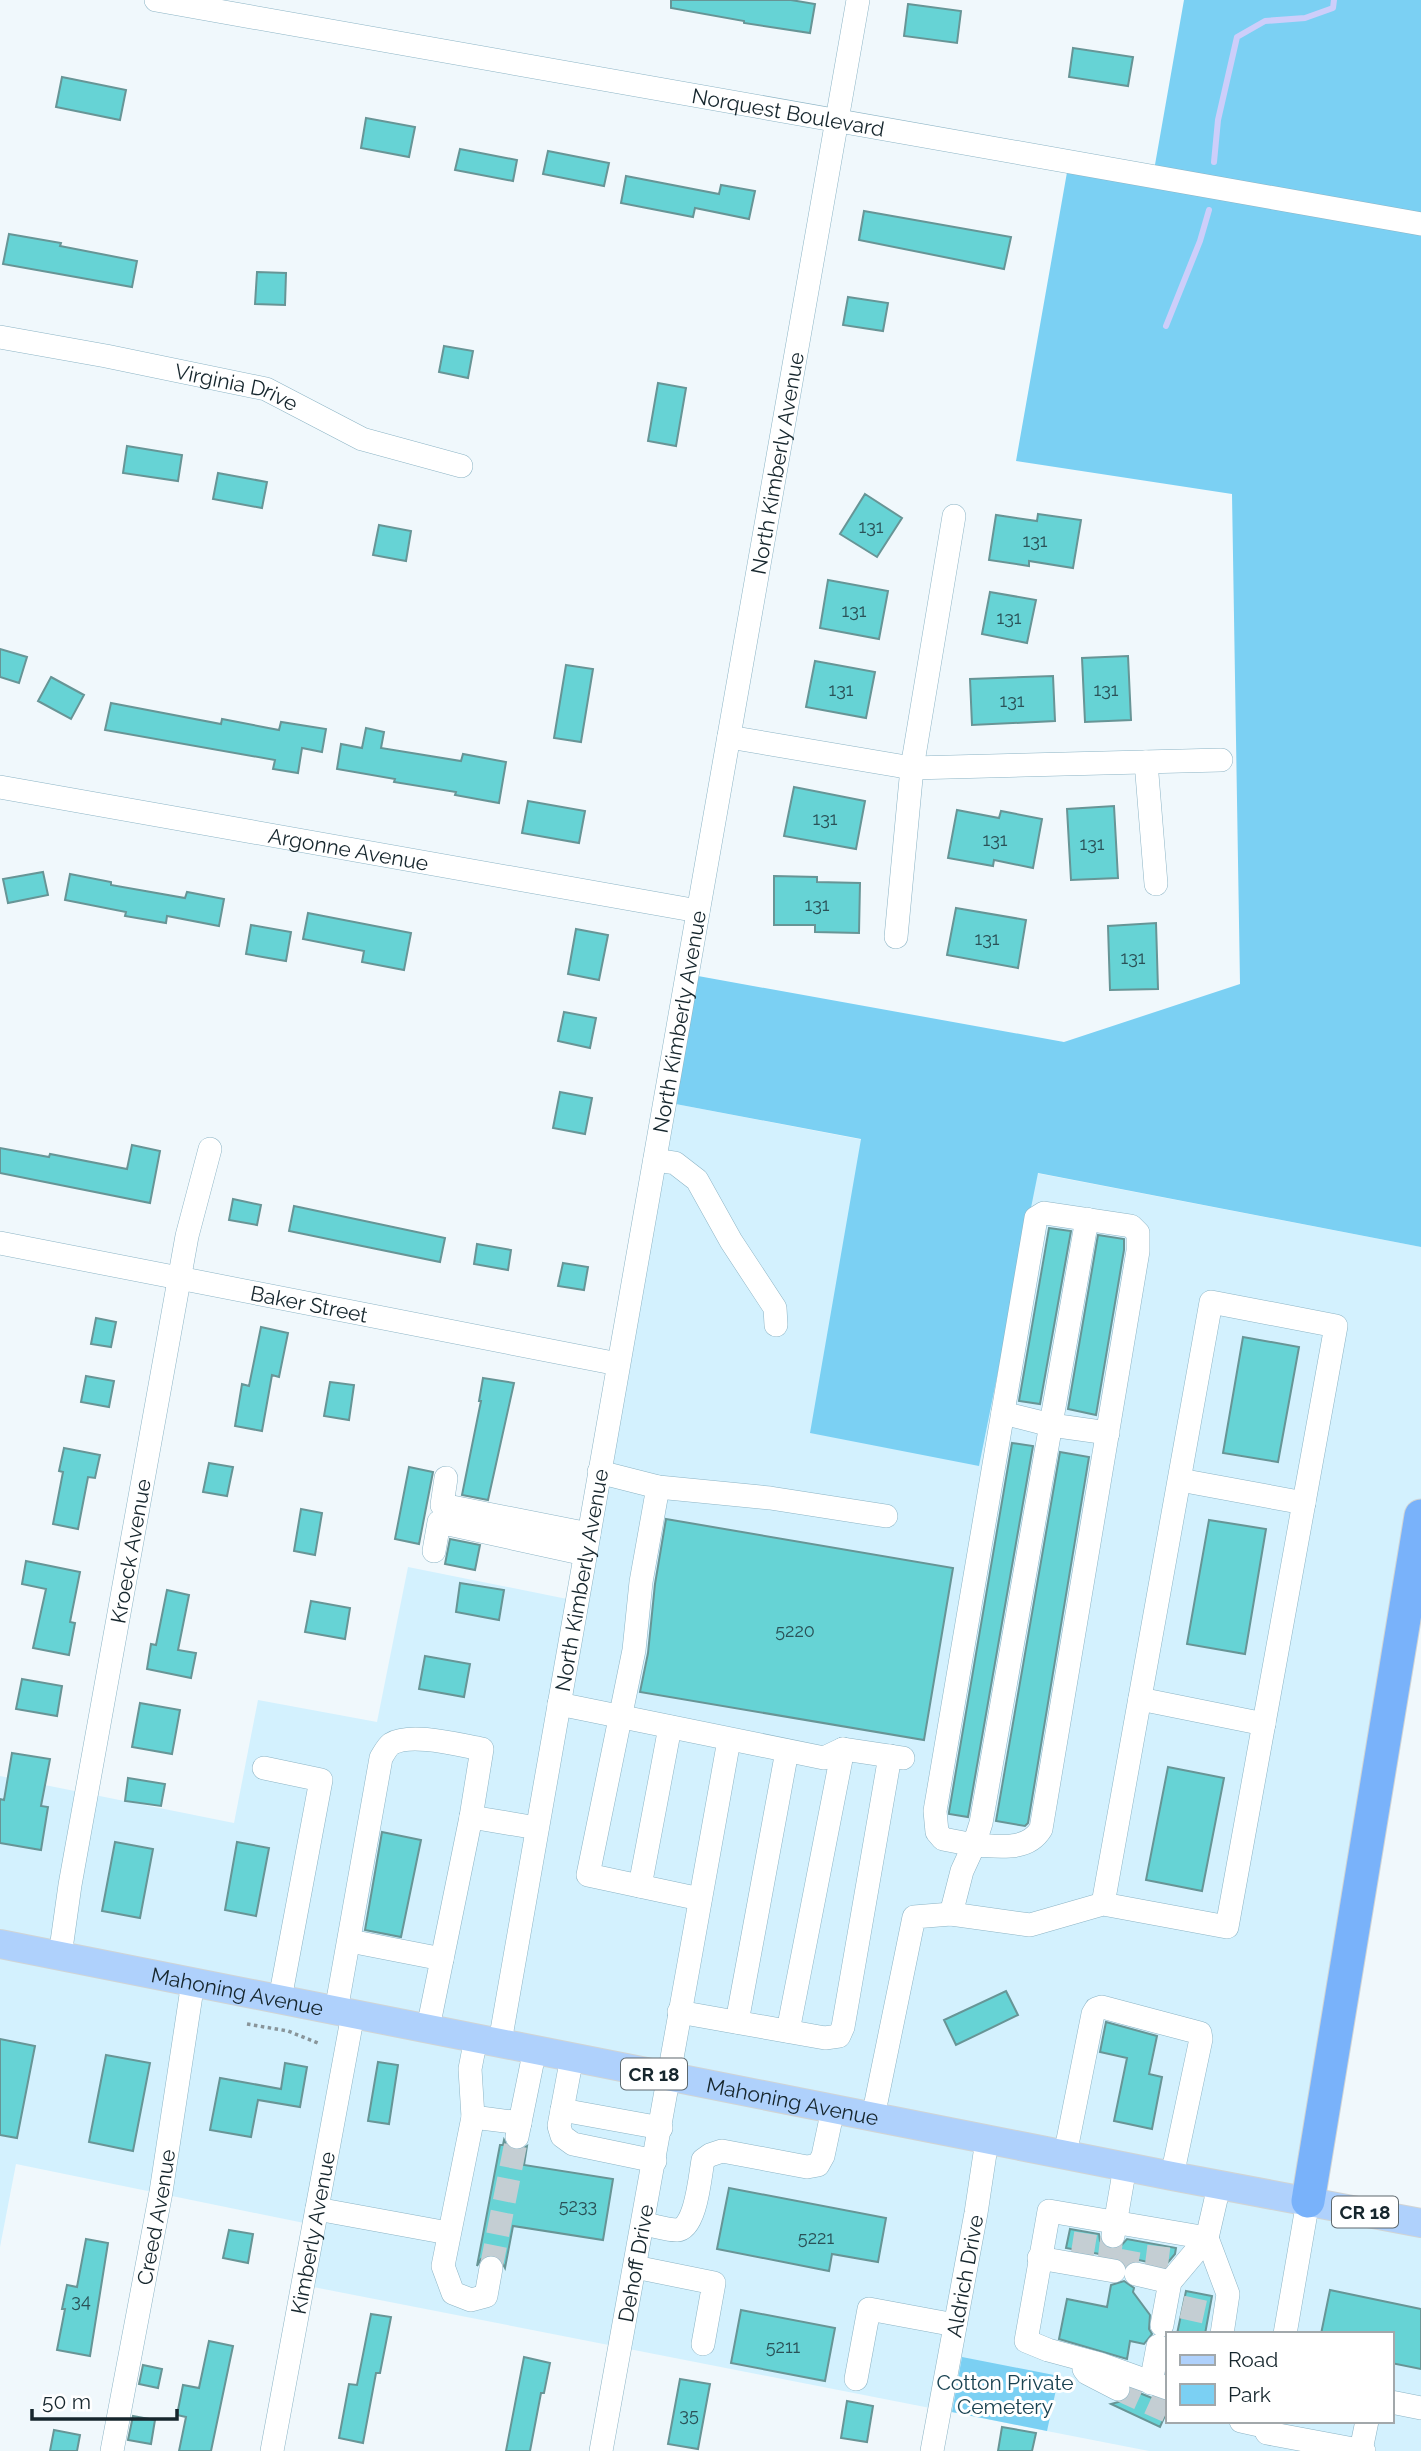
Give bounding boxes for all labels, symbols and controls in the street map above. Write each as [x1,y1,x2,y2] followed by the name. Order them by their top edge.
[690,83,886,141] street label: Norquest Boulevard
[745,350,809,576] street label: North Kimberly Avenue
[173,358,302,416] street label: Virginia Drive
[858,516,884,537] house number: 131
[1022,530,1048,551] house number: 131
[841,600,867,621] house number: 131
[996,607,1022,628] house number: 131
[828,679,854,700] house number: 131
[1093,679,1119,700] house number: 131
[999,690,1025,711] house number: 131
[812,808,838,829] house number: 131
[267,822,431,875] street label: Argonne Avenue
[982,829,1008,850] house number: 131
[1079,833,1105,854] house number: 131
[804,894,830,915] house number: 131
[647,908,711,1135] street label: North Kimberly Avenue
[974,928,1000,949] house number: 131
[1120,947,1146,968] house number: 131
[248,1280,370,1327] street label: Baker Street
[549,1467,613,1693] street label: North Kimberly Avenue
[105,1477,155,1625] street label: Kroeck Avenue
[775,1620,815,1641] house number: 5220
[149,1962,326,2020] street label: Mahoning Avenue
[621,2058,687,2090] road number: CR 18
[704,2072,881,2130] street label: Mahoning Avenue
[131,2147,180,2287] street label: Creed Avenue
[285,2149,340,2316] street label: Kimberly Avenue
[559,2195,597,2216] house number: 5233
[1332,2196,1398,2228] road number: CR 18
[612,2202,658,2324] street label: Dehoff Drive
[941,2213,988,2339] street label: Aldrich Drive
[798,2227,834,2248] house number: 5221
[71,2290,91,2311] house number: 34
[1166,2332,1393,2423] legend
[766,2336,801,2357] house number: 5211
[1228,2347,1278,2372] text: Road
[936,2370,1074,2419] park label: Cotton Private Cemetery
[32,2378,177,2422] scale bar
[1228,2382,1271,2407] text: Park
[42,2389,91,2414] text: 50 m
[679,2404,699,2425] house number: 35

